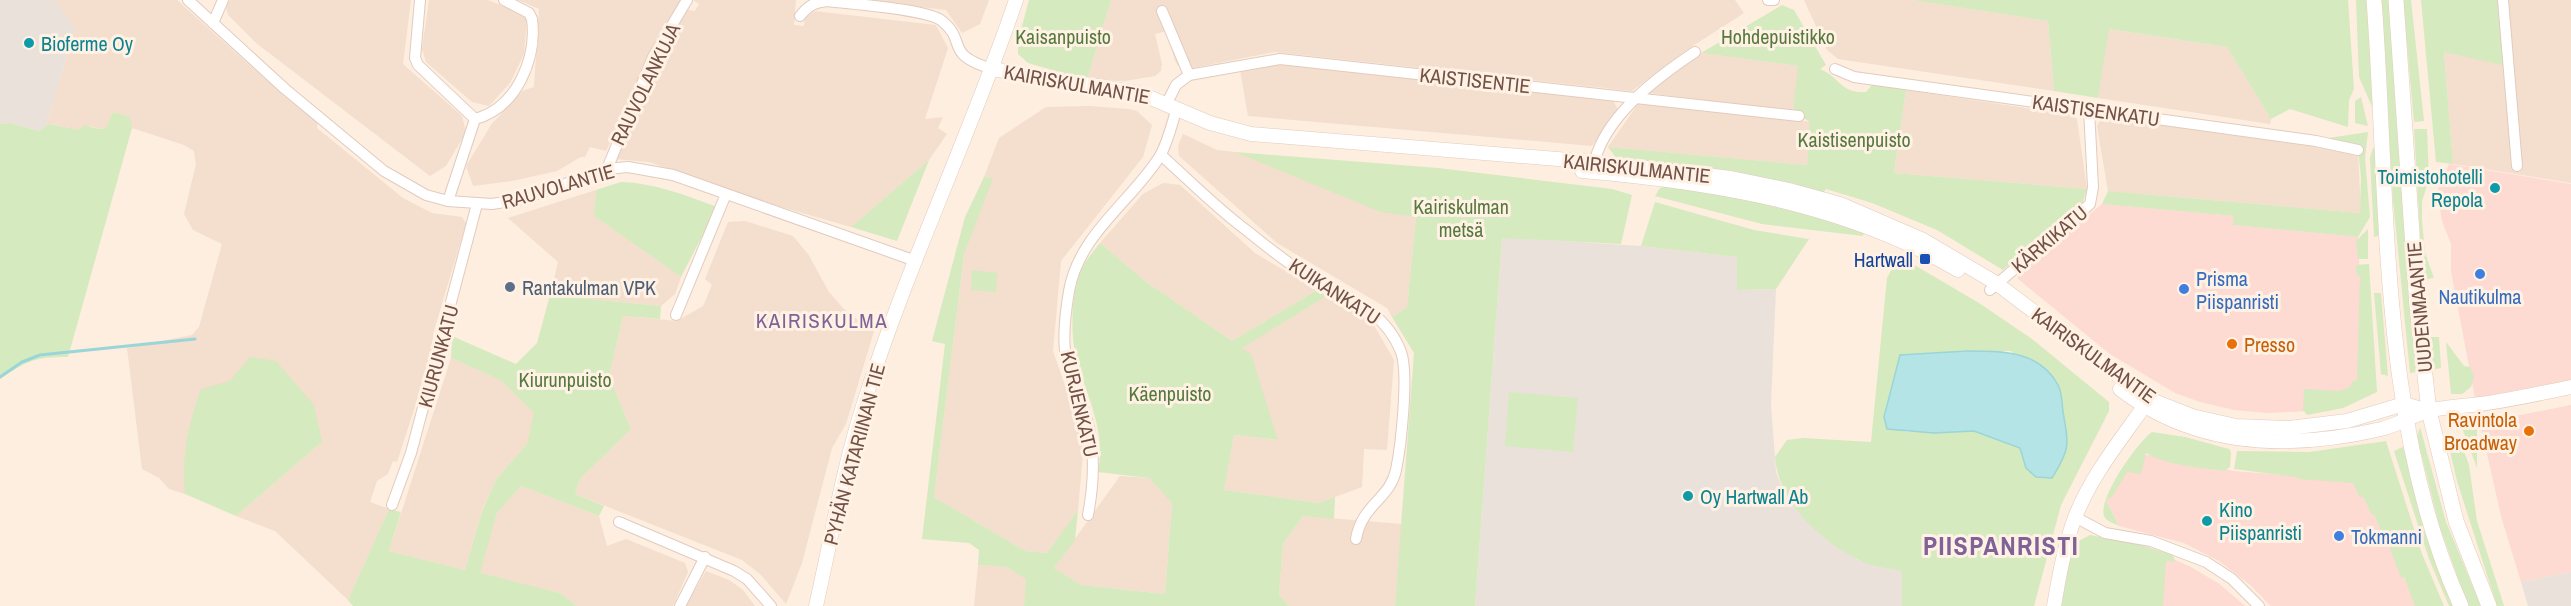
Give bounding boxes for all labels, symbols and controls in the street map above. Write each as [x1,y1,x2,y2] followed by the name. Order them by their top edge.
[604,19,686,149] street label: RAUVOLANKUJA
[1015,23,1111,50] park label: Kaisanpuisto
[1721,23,1835,50] park label: Hohdepuistikko
[41,30,134,57] place label: Bioferme Oy
[22,36,36,50] marker: Bioferme Oy
[1002,58,1152,110] street label: KAIRISKULMANTIE
[1418,61,1532,99] street label: KAISTISENTIE
[2031,88,2161,132] street label: KAISTISENKATU
[1797,126,1911,153] park label: Kaistisenpuisto
[1562,147,1712,189] street label: KAIRISKULMANTIE
[499,157,617,215] street label: RAUVOLANTIE
[2377,163,2483,213] place label: Toimistohotelli Repola
[2488,181,2502,195] marker: Toimistohotelli Repola
[1413,193,1509,243] park label: Kairiskulman metsä
[2005,199,2093,279] street label: KÄRKIKATU
[2400,240,2438,374] street label: UUDENMAANTIE
[1854,246,1913,273] place label: Hartwall
[1284,251,1386,331] street label: KUIKANKATU
[1918,252,1932,266] marker: Hartwall
[2196,265,2279,315] place label: Prisma Piispanristi
[2473,267,2487,281] marker: Nautikulma
[522,274,656,301] place label: Rantakulman VPK
[503,280,517,294] marker: Rantakulman VPK
[2177,282,2191,296] marker: Prisma Piispanristi
[2439,283,2521,310] place label: Nautikulma
[2026,301,2162,409] street label: KAIRISKULMANTIE
[411,302,465,410] street label: KIURUNKATU
[756,306,888,335] district label: KAIRISKULMA
[2244,331,2295,358] place label: Presso
[2225,337,2239,351] marker: Presso
[1055,348,1105,460] street label: KURJENKATU
[817,360,891,548] street label: PYHÄN KATARIINAN TIE
[519,366,612,393] park label: Kiurunpuisto
[1129,380,1211,407] park label: Käenpuisto
[2444,406,2518,456] place label: Ravintola Broadway
[2522,424,2536,438] marker: Ravintola Broadway
[1700,483,1808,510] place label: Oy Hartwall Ab
[1681,489,1695,503] marker: Oy Hartwall Ab
[2219,496,2302,546] place label: Kino Piispanristi
[2200,514,2214,528] marker: Kino Piispanristi
[2351,523,2422,550] place label: Tokmanni
[1923,528,2079,563] district label: PIISPANRISTI
[2332,529,2346,543] marker: Tokmanni

